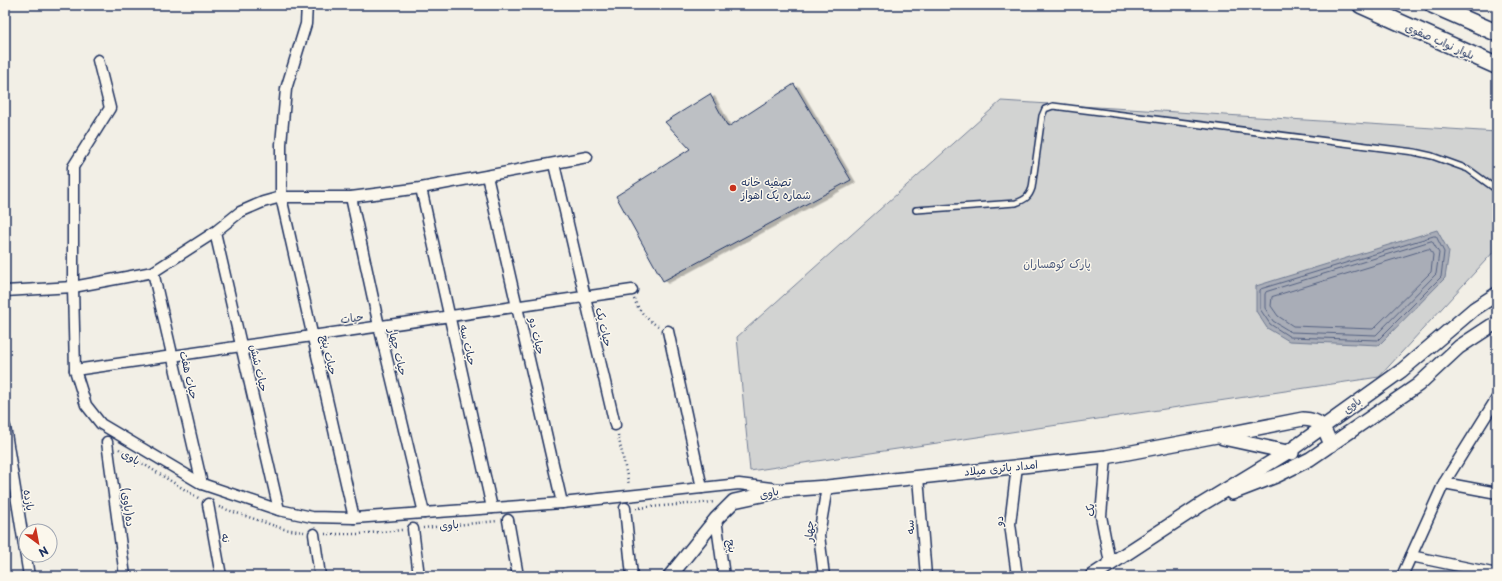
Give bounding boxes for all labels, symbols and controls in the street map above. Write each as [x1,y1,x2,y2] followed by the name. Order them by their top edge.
[1403,18,1477,63] street label: بلوار نواب صفوی
[740,173,811,203] place label: تصفیه خانه شماره یک اهواز
[728,183,738,193] marker: تصفیه خانه شماره یک اهواز
[1023,255,1091,272] park label: پارک کوهساران
[592,305,617,348] street label: حیات یک
[339,307,365,328] street label: حیات
[525,315,550,356] street label: حیات دو
[456,323,481,367] street label: حیات سه
[384,326,413,377] street label: حیات چهار
[317,333,342,376] street label: حیات پنج
[246,342,273,393] street label: حیات شش
[176,349,203,401] street label: حیات هفت
[1339,392,1365,417] street label: باوی
[118,444,144,469] street label: باوی
[963,455,1039,480] street label: امداد باتری میلاد
[757,482,780,503] street label: باوی
[117,486,140,527] street label: ده(باوی)
[19,488,40,512] street label: یازده
[1081,503,1098,517] street label: یک
[438,515,460,534] street label: باوی
[990,515,1007,527] street label: دو
[901,519,918,535] street label: سه
[799,520,818,543] street label: چهار
[18,523,58,563] north arrow
[217,532,236,544] street label: نه
[723,538,742,554] street label: پنج
[35,542,52,562] text: N

